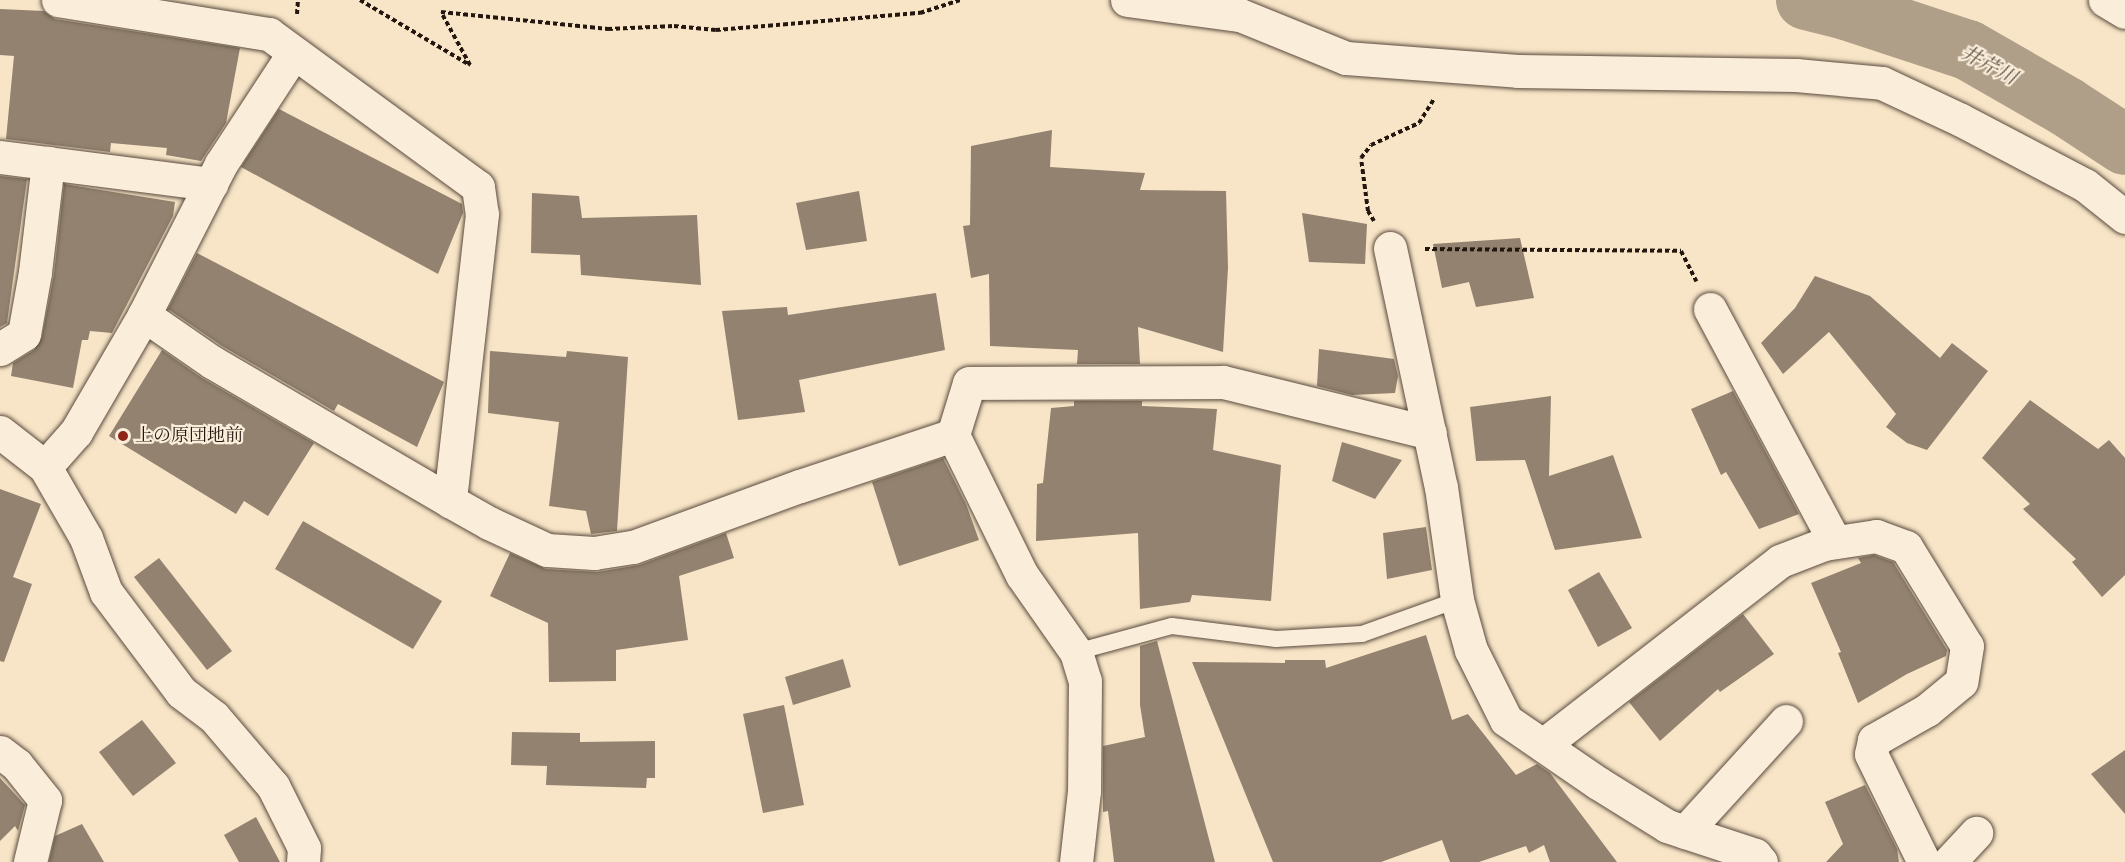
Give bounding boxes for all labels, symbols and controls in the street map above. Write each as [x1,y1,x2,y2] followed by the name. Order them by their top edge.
[1957,40,2021,90] water label: 井芹川
[135,425,243,447] place label: 上の原団地前
[116,429,130,443] marker: 上の原団地前

